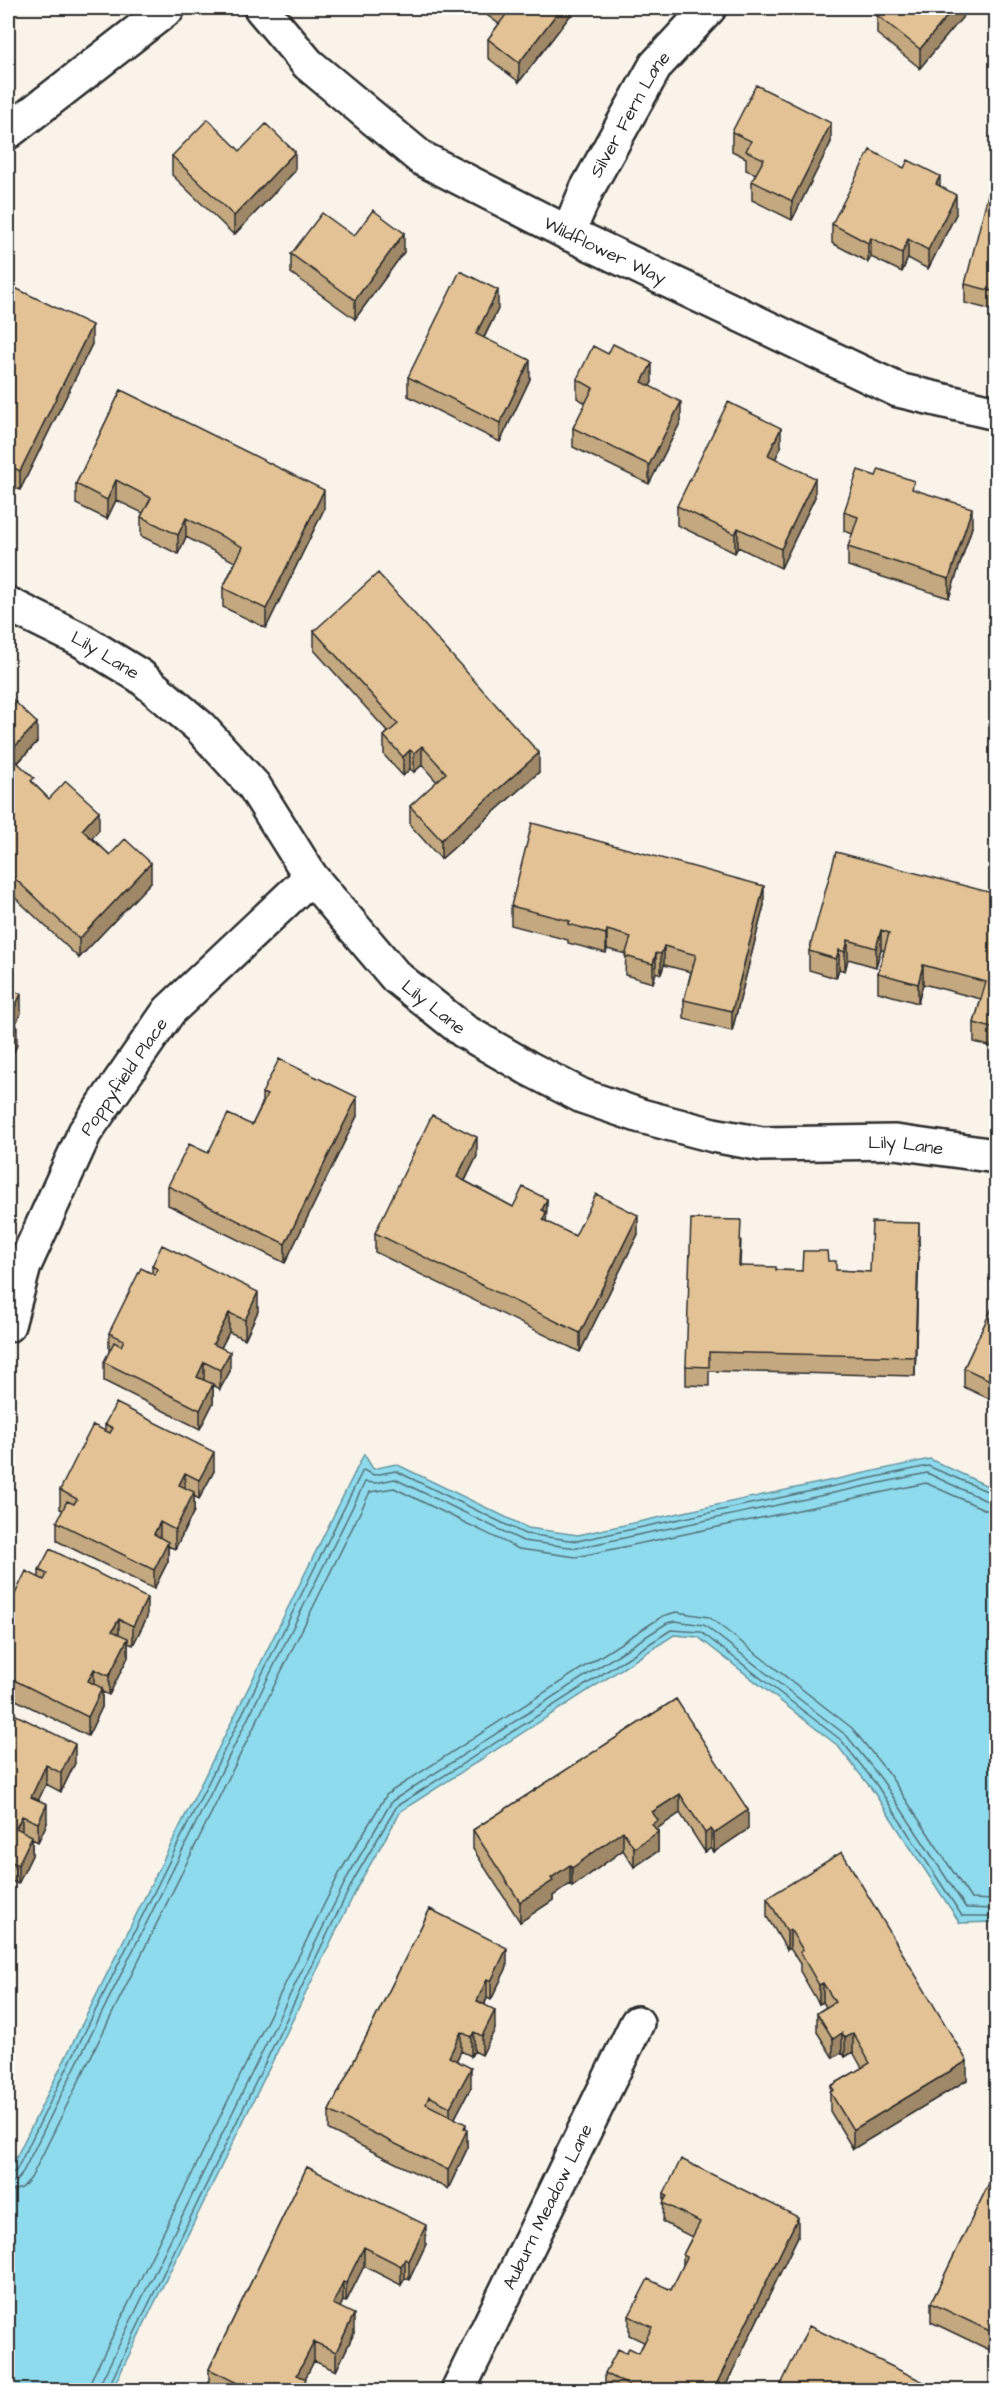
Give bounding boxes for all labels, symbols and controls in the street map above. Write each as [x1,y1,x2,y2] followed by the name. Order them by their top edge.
[583,45,676,182] street label: Silver Fern Lane
[540,210,670,291] street label: Wildflower Way
[67,625,144,685] street label: Lily Lane
[396,974,471,1040] street label: Lily Lane
[74,1012,174,1141] street label: Poppyfield Place
[868,1129,945,1161] street label: Lily Lane
[496,2119,599,2294] street label: Auburn Meadow Lane

